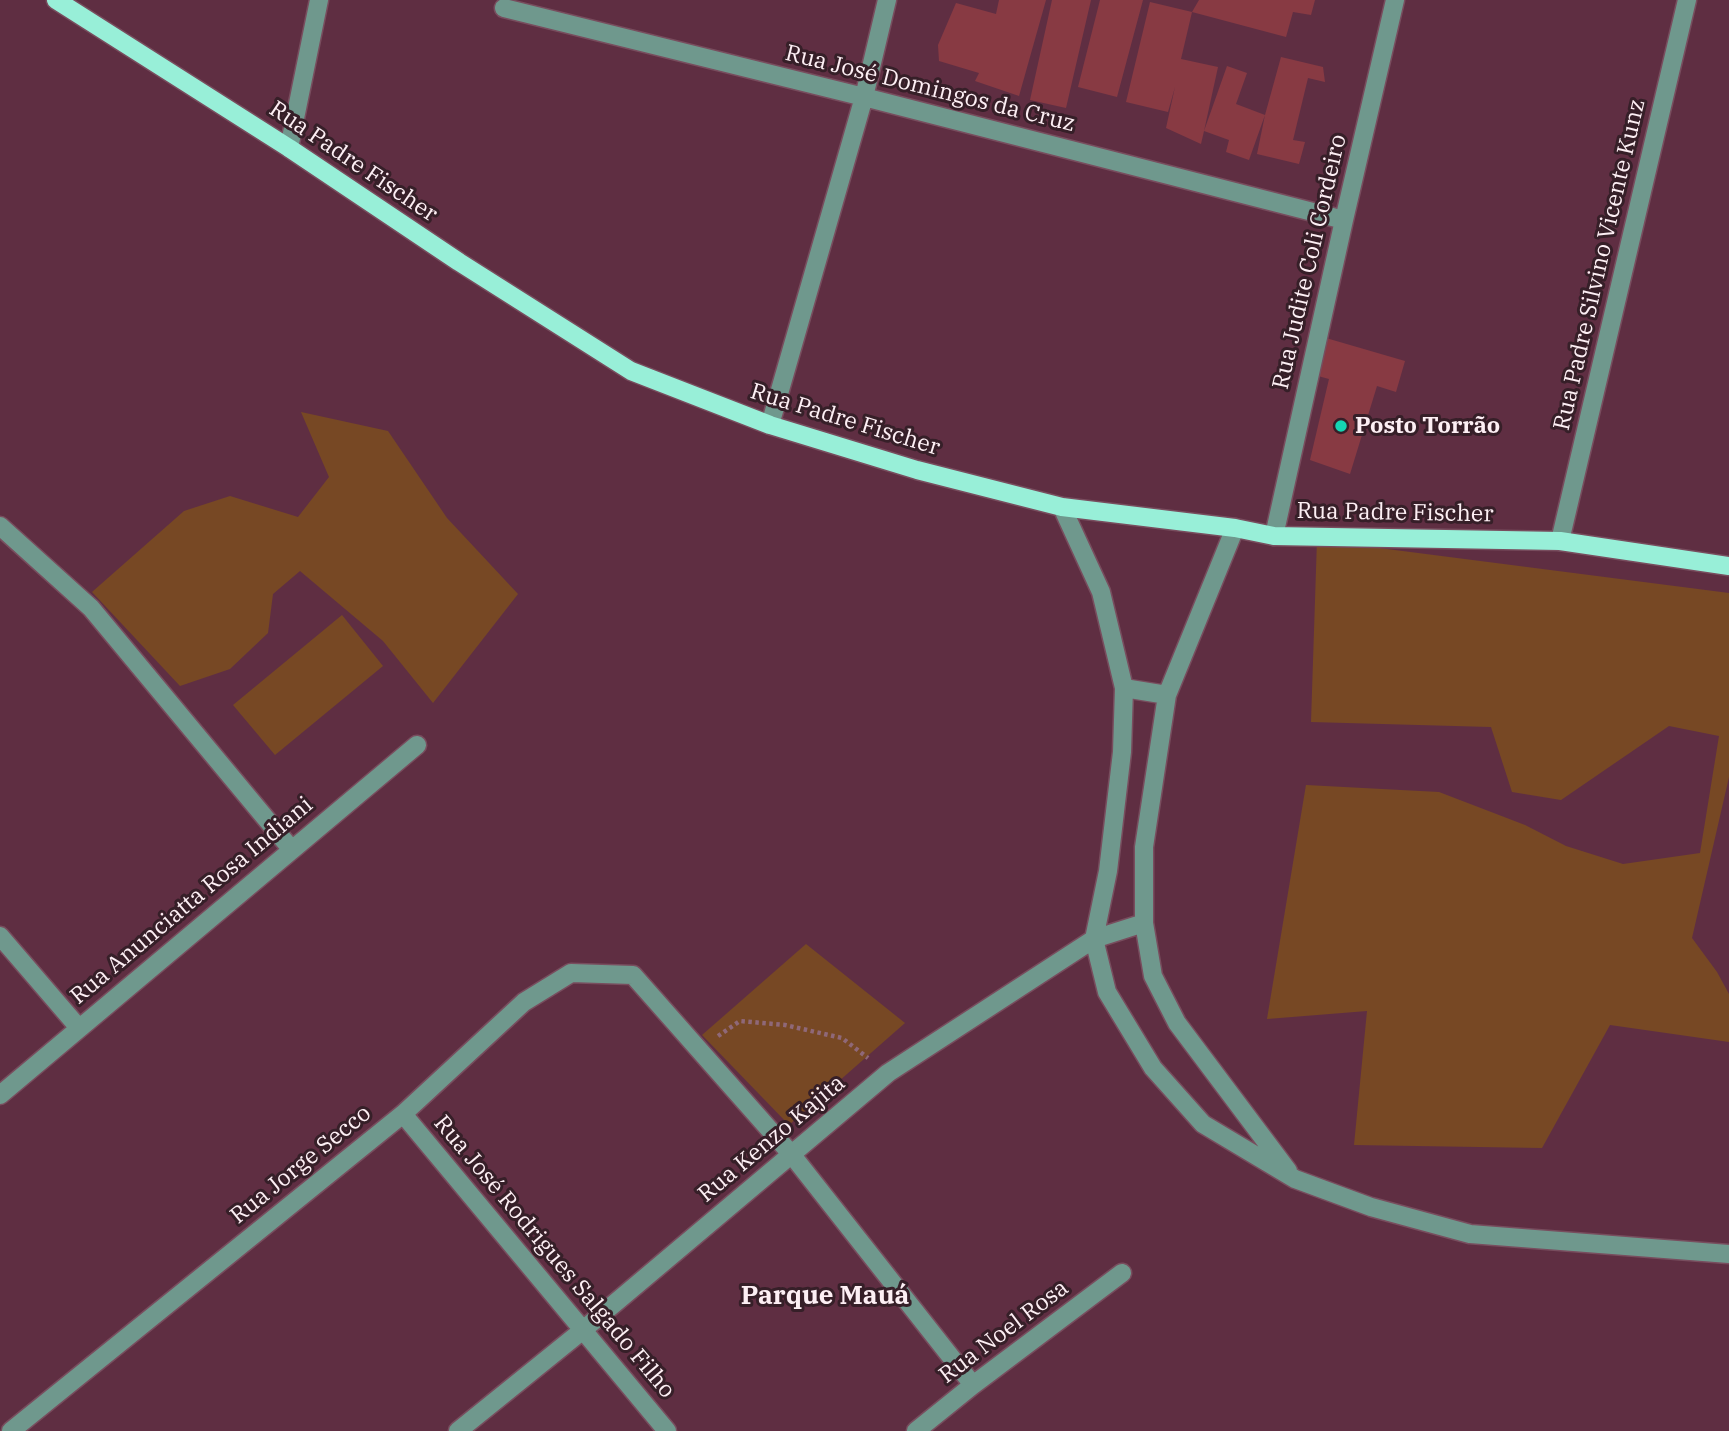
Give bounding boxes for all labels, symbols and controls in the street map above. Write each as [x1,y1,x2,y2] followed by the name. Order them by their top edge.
[782,40,1078,138] street label: Rua José Domingos da Cruz
[264,95,442,229] street label: Rua Padre Fischer
[1548,97,1652,433] street label: Rua Padre Silvino Vicente Kunz
[1267,132,1353,392] street label: Rua Judite Coli Cordeiro
[747,378,943,462] street label: Rua Padre Fischer
[1355,412,1500,440] place label: Posto Torrão
[1333,418,1349,434] marker: Posto Torrão
[1296,497,1494,529] street label: Rua Padre Fischer
[65,792,319,1010] street label: Rua Anunciatta Rosa Indiani
[693,1070,851,1208] street label: Rua Kenzo Kajita
[225,1100,377,1230] street label: Rua Jorge Secco
[428,1110,680,1404] street label: Rua José Rodrigues Salgado Filho
[934,1274,1074,1390] street label: Rua Noel Rosa
[741,1280,909,1312] district label: Parque Mauá

